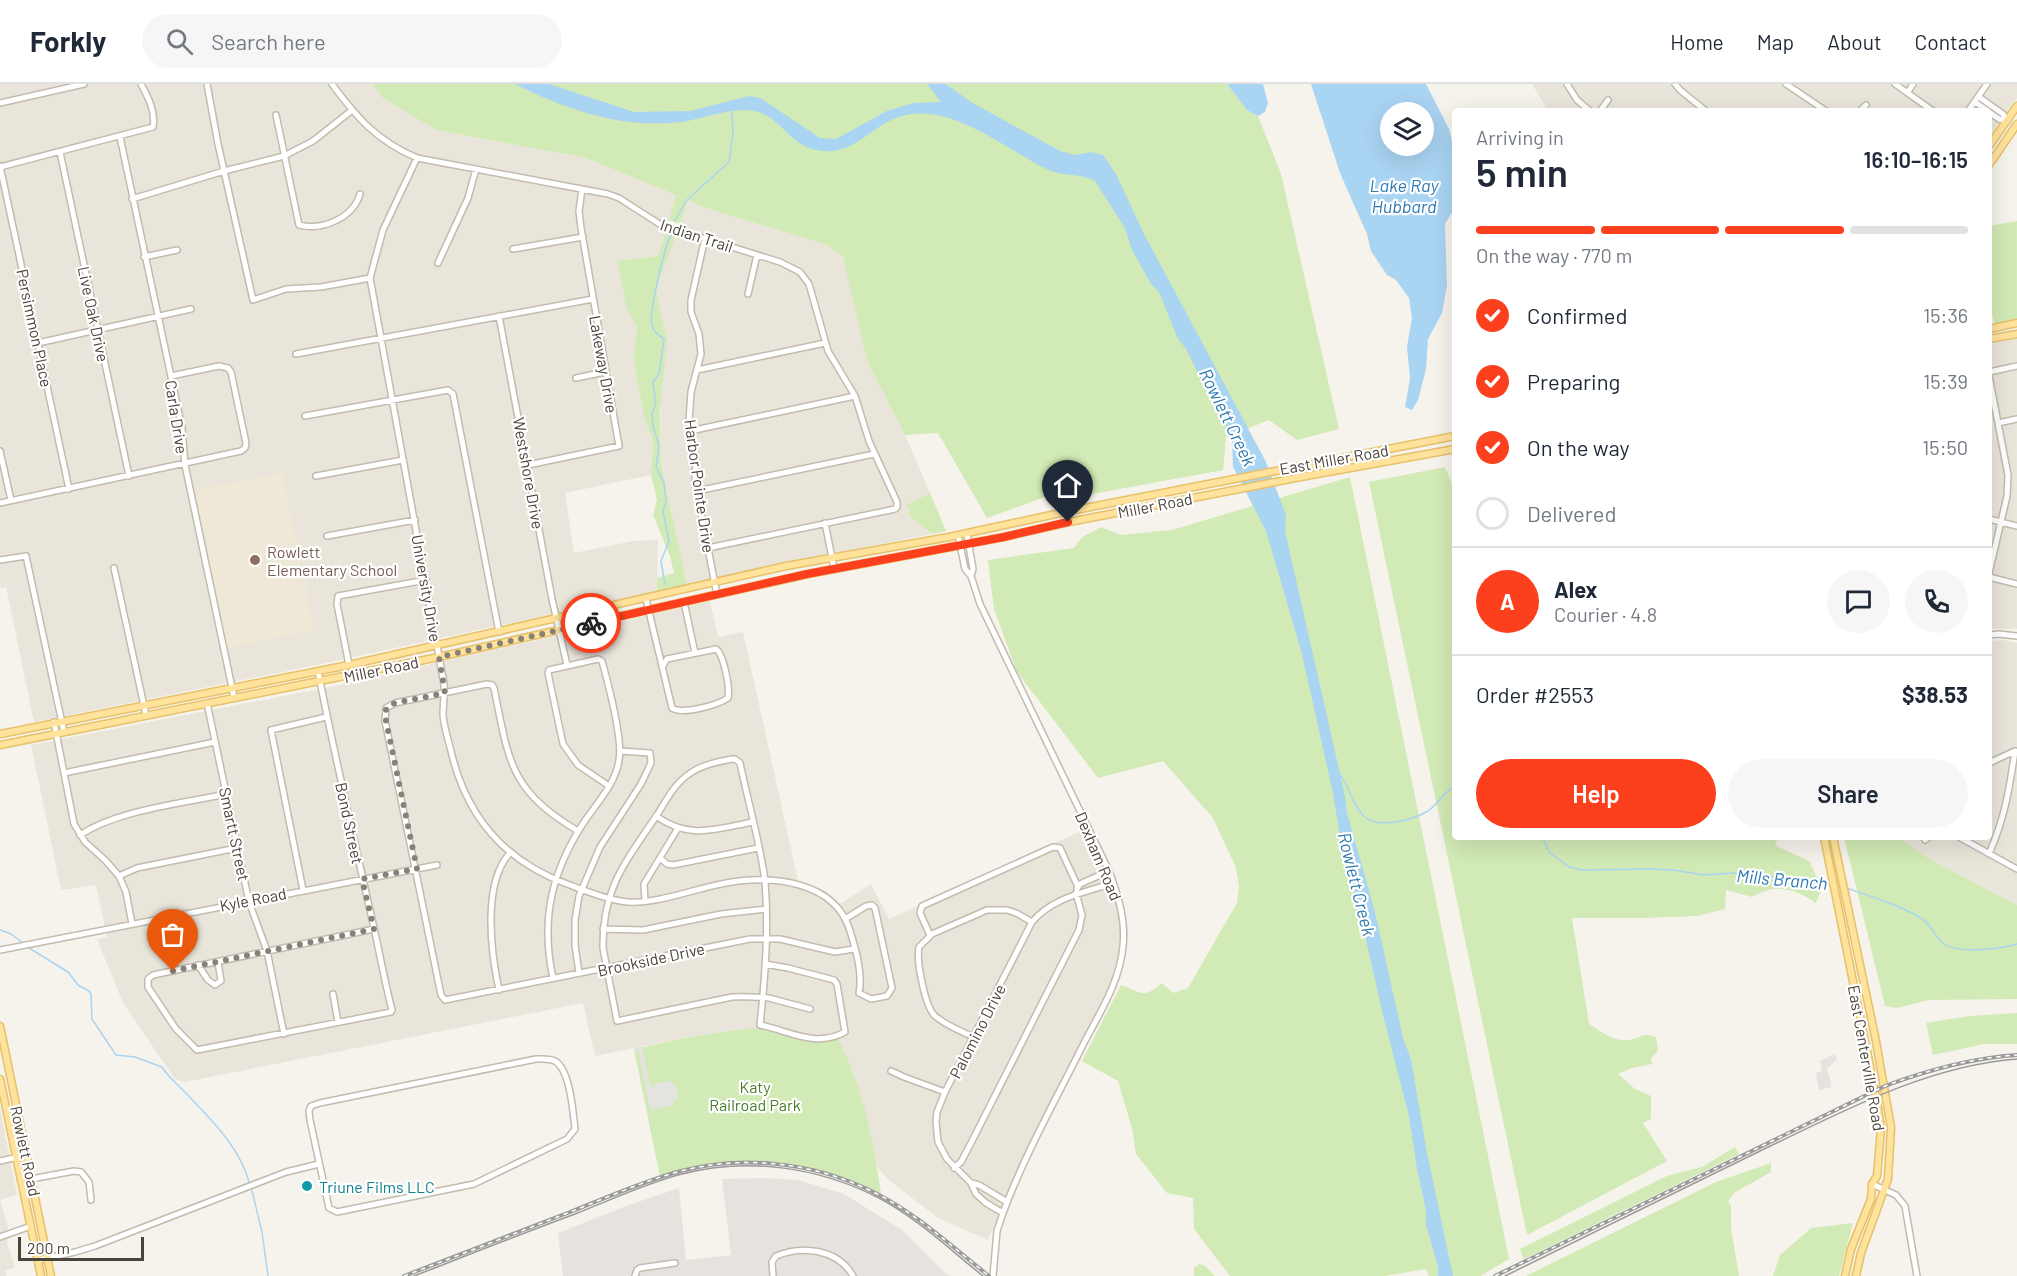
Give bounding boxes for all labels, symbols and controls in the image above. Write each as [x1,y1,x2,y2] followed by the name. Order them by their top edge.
[142,14,562,68] search box
[30,24,106,58] text: Forkly
[163,25,196,58] icon: search
[211,28,326,54] text: Search here
[1670,29,1724,54] text: Home
[1757,29,1794,54] text: Map
[1827,29,1882,54] text: About
[1915,29,1987,54] text: Contact
[1380,102,1434,156] map controls
[1380,102,1434,156] button: layers
[1476,125,1564,149] text: Arriving in
[1864,146,1968,172] text: 16:10–16:15
[1476,148,1568,195] text: 5 min
[1370,174,1439,217] water label: Lake Ray Hubbard
[658,214,736,256] street label: Indian Trail
[1476,243,1632,267] text: On the way · 770 m
[75,265,113,363] street label: Live Oak Drive
[13,267,57,389] street label: Persimmon Place
[1476,299,1509,332] icon: check
[1527,302,1627,328] text: Confirmed
[1923,303,1968,327] text: 15:36
[586,314,622,414] street label: Lakeway Drive
[1195,365,1261,470] water label: Rowlett Creek
[1476,365,1509,398] icon: check
[1527,368,1620,394] text: Preparing
[1923,369,1968,393] text: 15:39
[162,379,192,455] street label: Carla Drive
[510,416,548,530] street label: Westshore Drive
[681,418,719,554] street label: Harbor Pointe Drive
[1476,431,1509,464] icon: check
[1527,434,1630,460] text: On the way
[1922,435,1968,459] text: 15:50
[1278,440,1390,478] street label: East Miller Road
[1042,460,1093,522] pin
[1051,469,1084,502] icon: home
[1116,488,1194,522] street label: Miller Road
[1527,500,1616,526] text: Delivered
[408,533,446,643] street label: University Drive
[267,542,397,579] place label: Rowlett Elementary School
[248,553,262,567] marker: Rowlett Elementary School
[1827,570,1890,633] button: chat
[1905,570,1968,633] button: phone
[1554,576,1597,602] text: Alex
[1500,588,1515,614] text: A
[561,593,621,653] courier
[1554,602,1657,626] text: Courier · 4.8
[575,607,608,640] icon: bike
[342,652,420,686] street label: Miller Road
[1476,681,1594,707] text: Order #2553
[1902,681,1968,707] text: $38.53
[1476,759,1716,828] button: Help
[1728,759,1968,828] button: Share
[332,780,368,866] street label: Bond Street
[216,785,254,883] street label: Smartt Street
[1072,809,1126,903] street label: Dexham Road
[1334,830,1381,938] water label: Rowlett Creek
[1736,864,1828,894] water label: Mills Branch
[218,883,288,915] street label: Kyle Road
[147,909,198,971] pin
[156,918,189,951] icon: bag
[596,938,706,980] street label: Brookside Drive
[945,981,1009,1081] street label: Palomino Drive
[1845,984,1889,1132] street label: East Centerville Road
[709,1077,801,1114] park label: Katy Railroad Park
[7,1104,45,1198] street label: Rowlett Road
[319,1177,435,1196] place label: Triune Films LLC
[300,1179,314,1193] marker: Triune Films LLC
[18,1234,144,1262] scale bar
[27,1238,70,1257] text: 200 m

